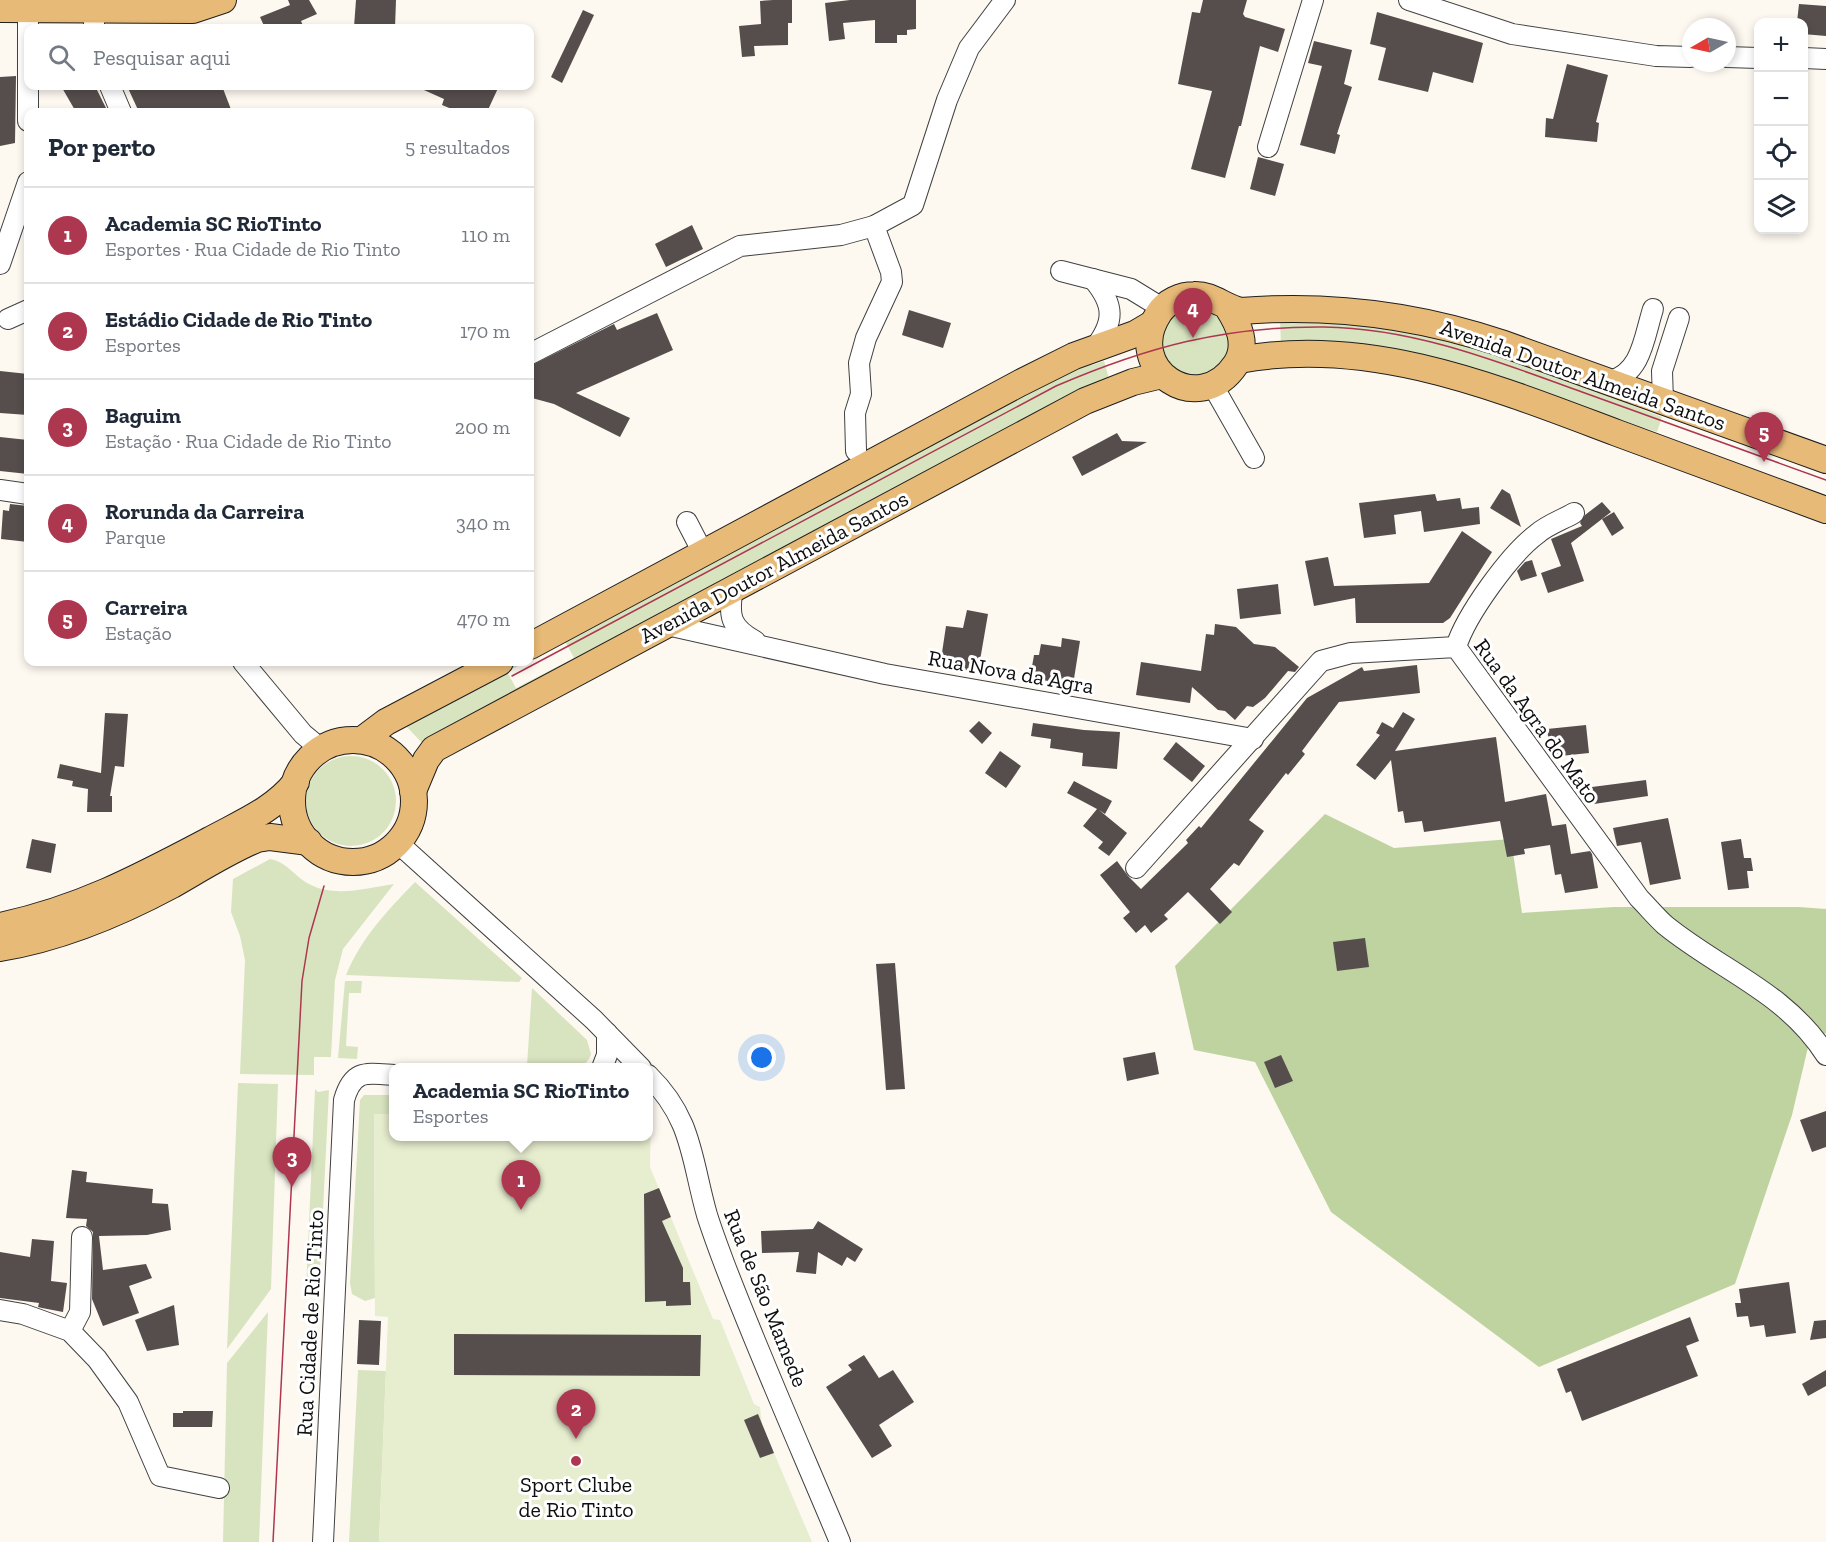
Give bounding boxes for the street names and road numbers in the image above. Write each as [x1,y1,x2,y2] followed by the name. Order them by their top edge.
[1437,313,1729,437] street label: Avenida Doutor Almeida Santos
[635,485,913,649] street label: Avenida Doutor Almeida Santos
[1468,633,1606,809] street label: Rua da Agra do Mato
[926,644,1096,700] street label: Rua Nova da Agra
[718,1205,814,1391] street label: Rua de São Mamede
[291,1209,329,1437] street label: Rua Cidade de Rio Tinto

